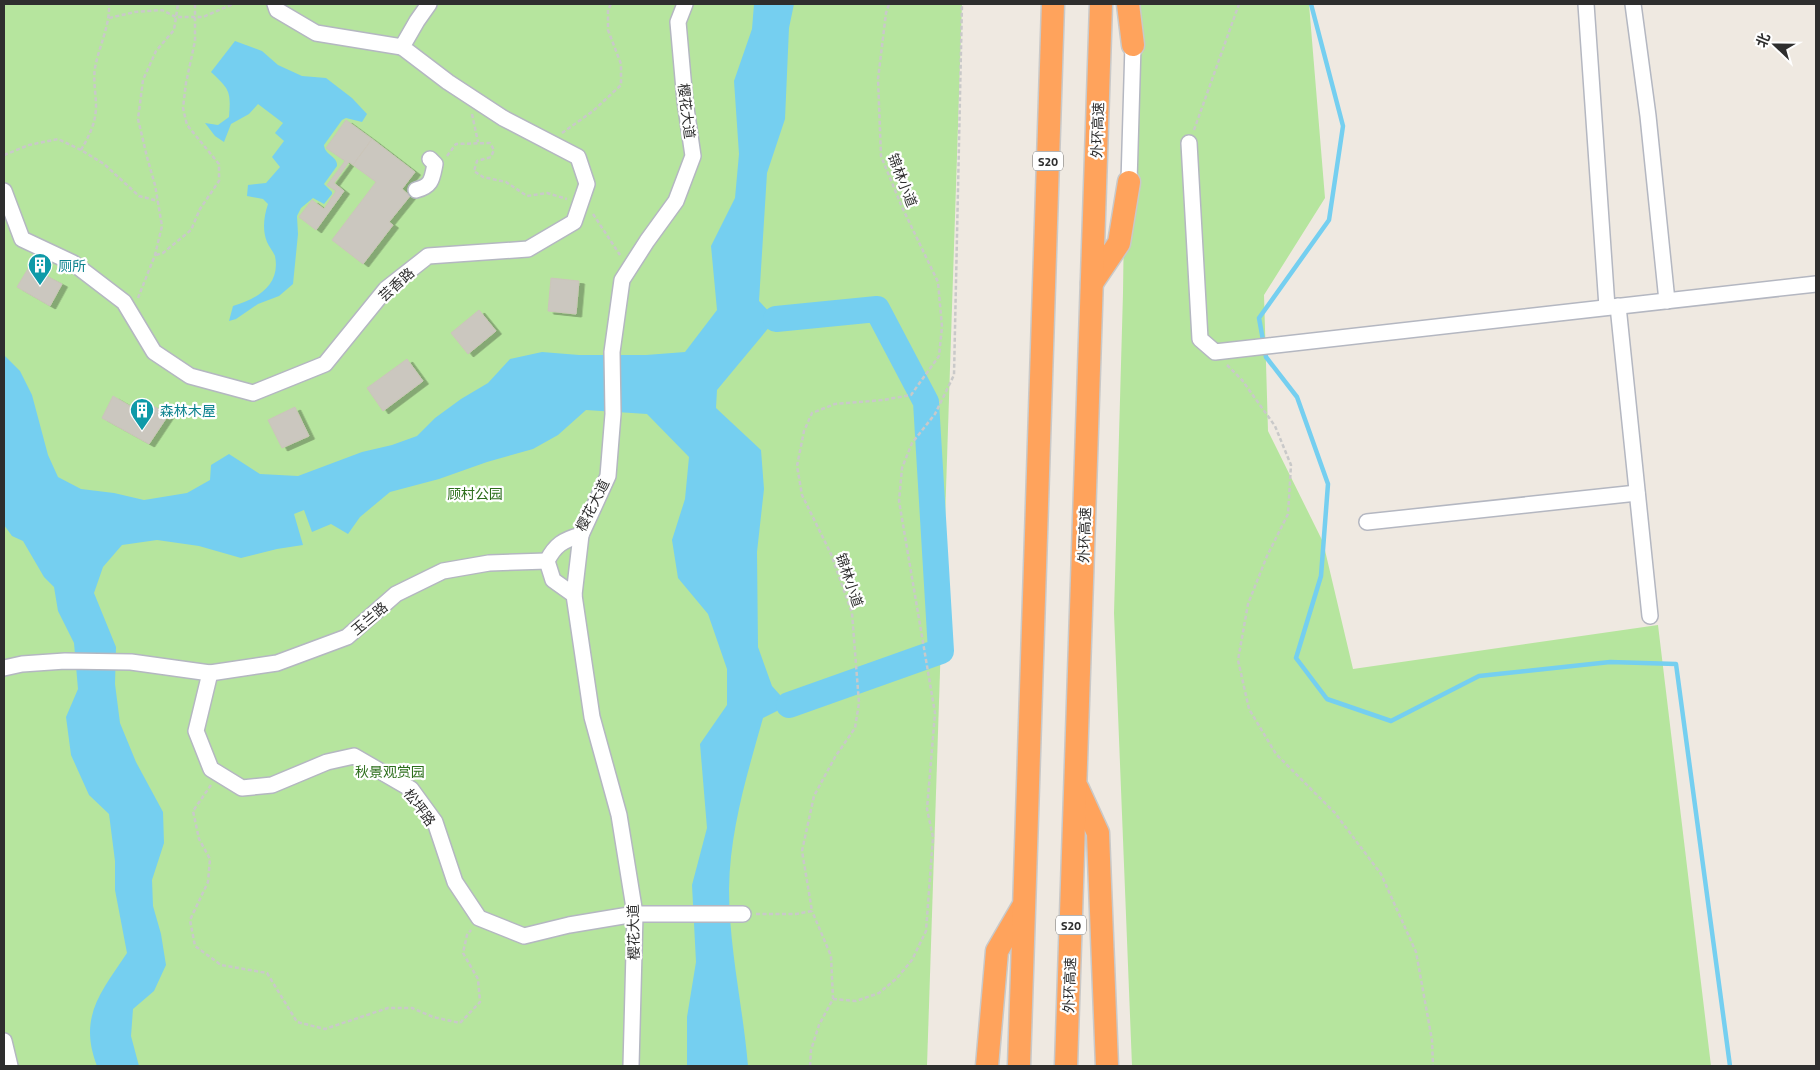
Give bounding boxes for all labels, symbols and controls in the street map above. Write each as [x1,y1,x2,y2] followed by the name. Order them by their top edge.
[1750,20,1800,70] north arrow
[1750,30,1775,50] text: 北
[673,82,701,140] street label: 樱花大道
[1086,102,1108,158] street label: 外环高速
[883,150,923,210] street label: 锦林小道
[1033,152,1063,170] road number: S20
[27,252,53,286] building icon: 厕所
[58,255,86,276] place label: 厕所
[373,262,419,306] street label: 芸香路
[129,397,155,431] building icon: 森林木屋
[160,400,216,421] place label: 森林木屋
[570,475,614,535] street label: 樱花大道
[447,483,503,504] park label: 顾村公园
[1073,507,1095,563] street label: 外环高速
[831,550,869,610] street label: 锦林小道
[346,596,392,640] street label: 玉兰路
[355,761,425,782] park label: 秋景观赏园
[399,784,441,830] street label: 松坪路
[622,904,644,960] street label: 樱花大道
[1056,916,1086,934] road number: S20
[1058,957,1080,1013] street label: 外环高速

